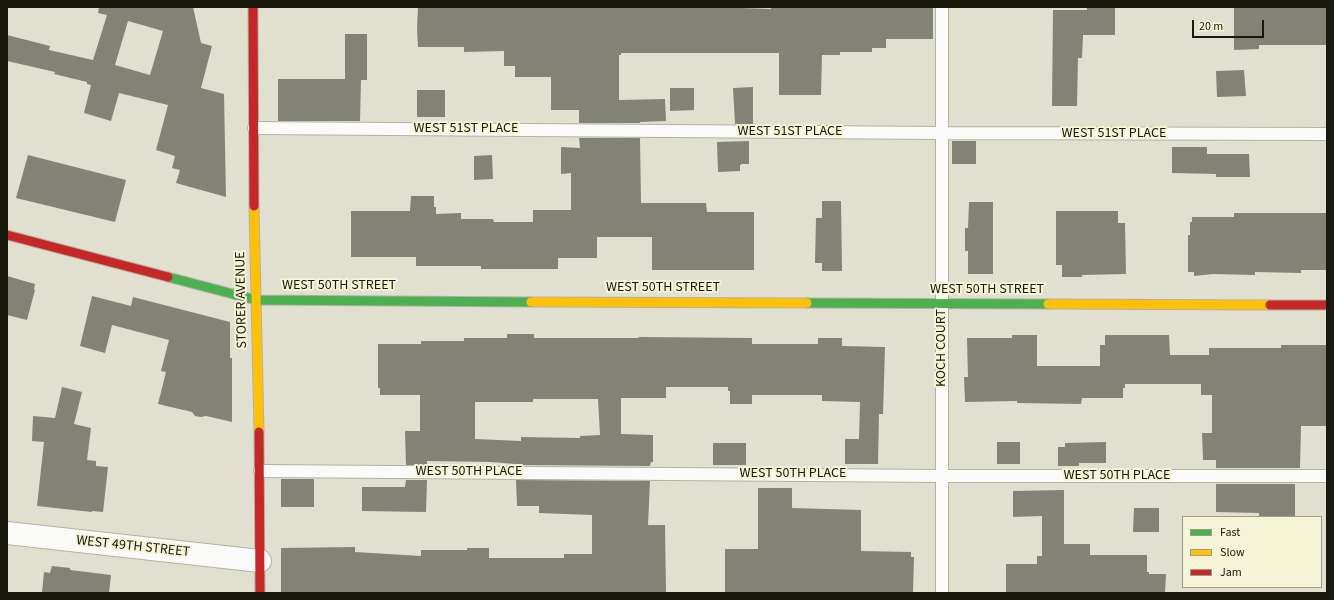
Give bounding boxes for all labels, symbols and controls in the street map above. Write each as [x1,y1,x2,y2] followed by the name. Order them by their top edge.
[1194,12,1266,38] scale bar
[1199,18,1223,35] text: 20 m
[414,121,518,137] street label: WEST 51ST PLACE
[738,124,842,140] street label: WEST 51ST PLACE
[1062,126,1166,142] street label: WEST 51ST PLACE
[233,251,251,349] street label: STORER AVENUE
[282,278,396,294] street label: WEST 50TH STREET
[606,280,720,296] street label: WEST 50TH STREET
[930,282,1044,298] street label: WEST 50TH STREET
[934,309,950,387] street label: KOCH COURT
[416,464,522,480] street label: WEST 50TH PLACE
[740,466,846,482] street label: WEST 50TH PLACE
[1064,468,1170,484] street label: WEST 50TH PLACE
[1182,516,1322,588] legend
[1220,524,1240,541] text: Fast
[75,533,191,561] street label: WEST 49TH STREET
[1220,544,1245,561] text: Slow
[1220,564,1242,581] text: Jam

